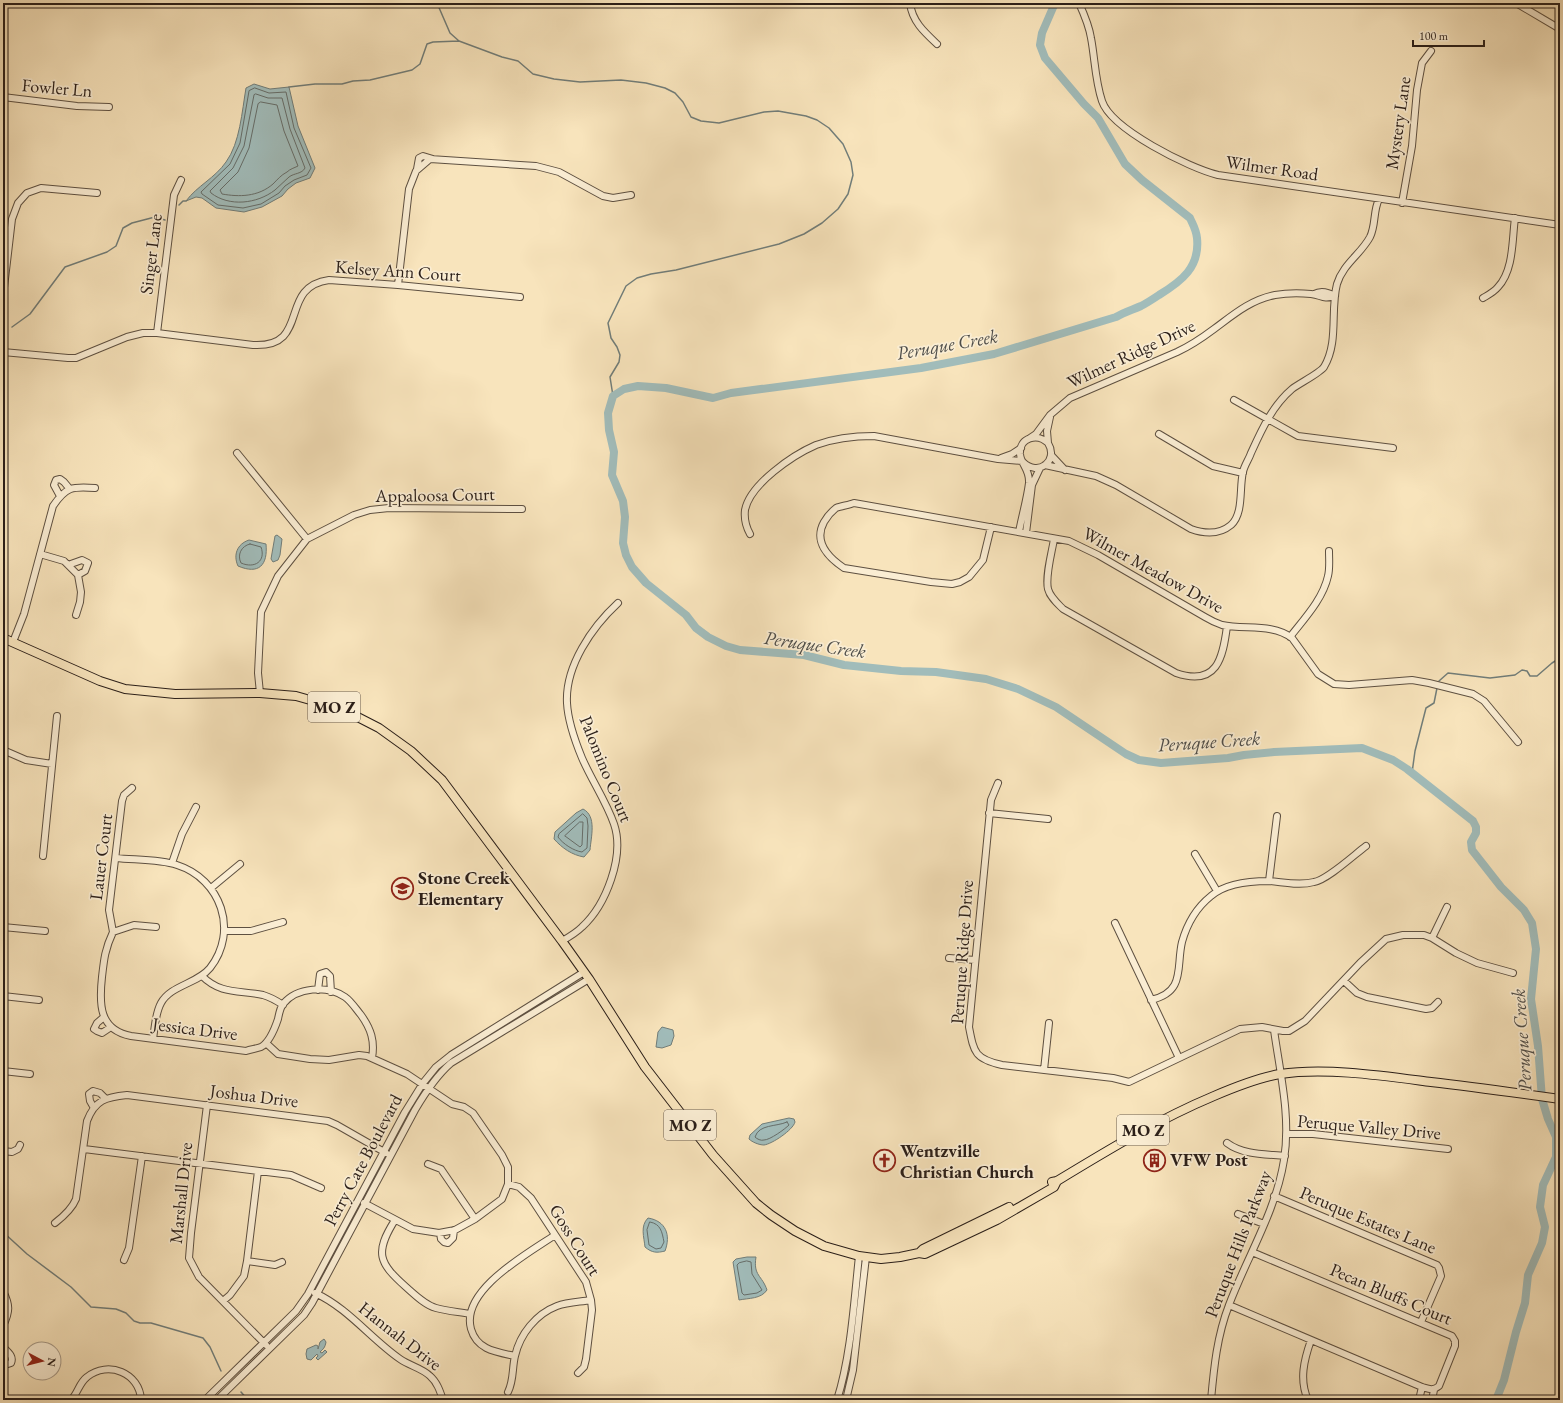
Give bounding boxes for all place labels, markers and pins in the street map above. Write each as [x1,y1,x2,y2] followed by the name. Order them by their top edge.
[418,866,511,910] place label: Stone Creek Elementary
[390,875,416,901] school or university icon: Stone Creek Elementary
[900,1139,1034,1183] place label: Wentzville Christian Church
[1142,1147,1168,1173] building icon: VFW Post
[871,1148,897,1174] church icon: Wentzville Christian Church
[1170,1148,1248,1171] place label: VFW Post

